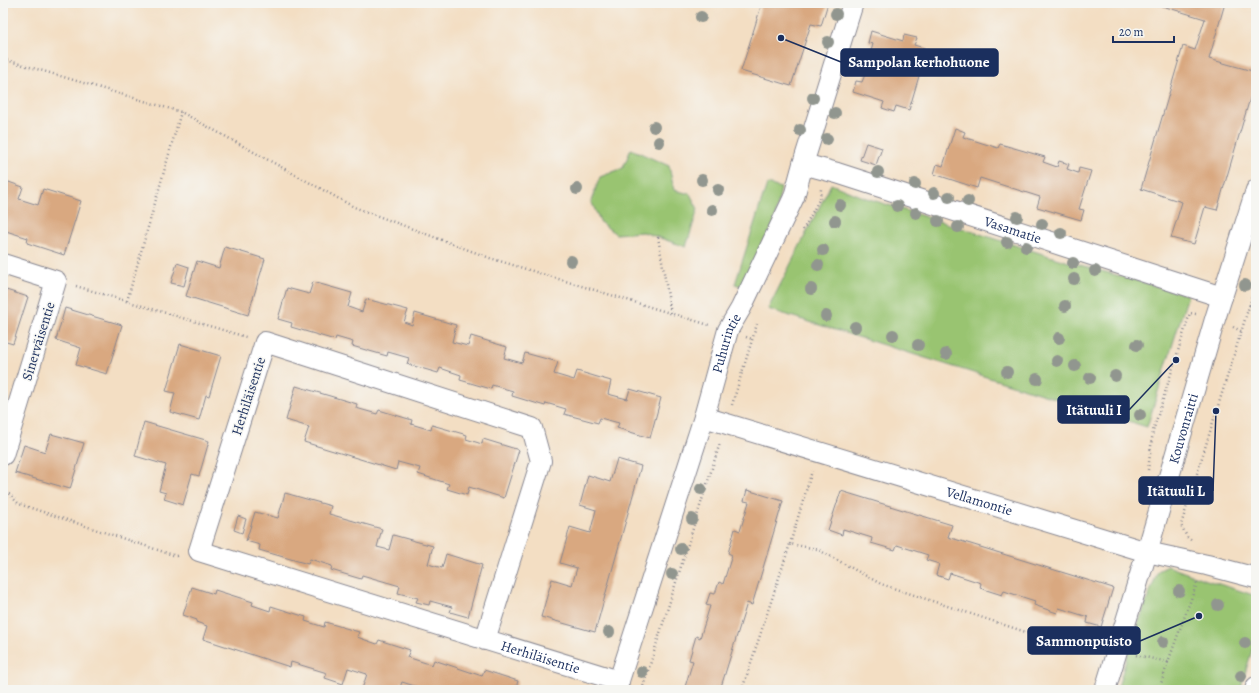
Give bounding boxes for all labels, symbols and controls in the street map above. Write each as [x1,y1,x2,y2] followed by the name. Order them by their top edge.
[1113,18,1174,44] scale bar
[1119,24,1143,40] text: 20 m
[841,49,998,76] callout: Sampolan kerhohuone
[848,52,990,72] text: Sampolan kerhohuone
[981,212,1044,248] street label: Vasamatie
[17,299,59,383] street label: Sinerväisentie
[708,310,746,375] street label: Puhurintie
[227,354,270,438] street label: Herhiläisentie
[1164,391,1203,466] street label: Kouvonraitti
[1058,396,1129,423] callout: Itätuuli I
[1066,400,1122,420] text: Itätuuli I
[1139,477,1213,504] callout: Itätuuli L
[1147,481,1205,501] text: Itätuuli L
[943,482,1015,520] street label: Vellamontie
[1028,627,1140,654] callout: Sammonpuisto
[1036,631,1132,651] text: Sammonpuisto
[499,636,582,678] street label: Herhiläisentie

